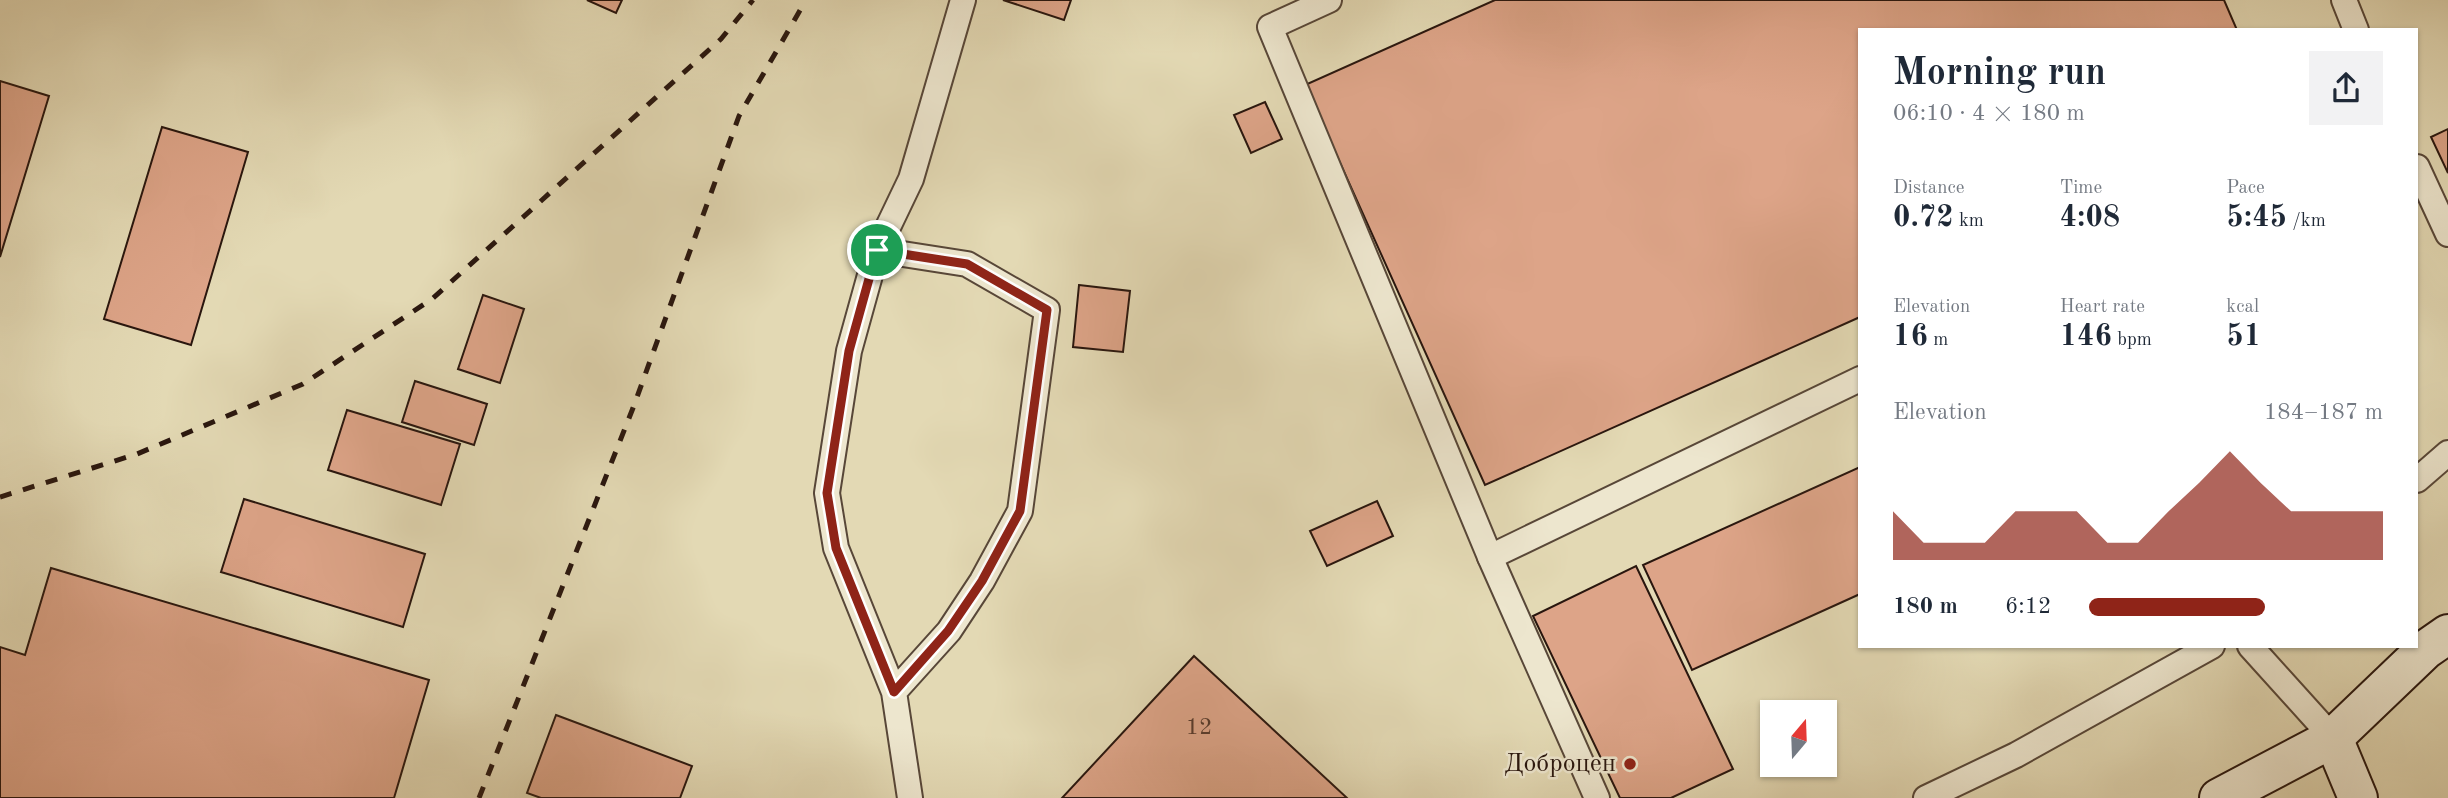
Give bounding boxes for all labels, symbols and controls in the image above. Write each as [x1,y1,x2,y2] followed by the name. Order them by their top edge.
[2309,51,2383,125] button: share
[1893,55,2106,93] text: Morning run
[1893,102,2085,125] text: 06:10 · 4 × 180 m
[1893,179,1965,198] text: Distance
[2060,179,2102,198] text: Time
[2226,179,2265,198] text: Pace
[1893,203,1954,233] text: 0.72
[2060,203,2120,233] text: 4:08
[2226,203,2287,233] text: 5:45
[1954,212,1984,231] text: km
[2287,212,2326,231] text: /km
[847,220,907,280] pin
[858,231,896,269] icon: arrive
[1893,298,1970,317] text: Elevation
[2060,298,2145,317] text: Heart rate
[2226,298,2259,317] text: kcal
[1893,322,1928,352] text: 16
[2060,322,2112,352] text: 146
[2226,322,2261,352] text: 51
[1928,331,1948,350] text: m
[2112,331,2152,350] text: bpm
[1893,401,1987,424] text: Elevation
[2264,401,2383,424] text: 184–187 m
[1893,595,1958,618] text: 180 m
[2005,595,2051,618] text: 6:12
[1760,700,1838,777] north arrow
[1760,700,1837,777] map controls
[1186,716,1212,739] house number: 12
[1504,751,1616,777] place label: Доброцен
[1622,756,1638,772] marker: Доброцен

